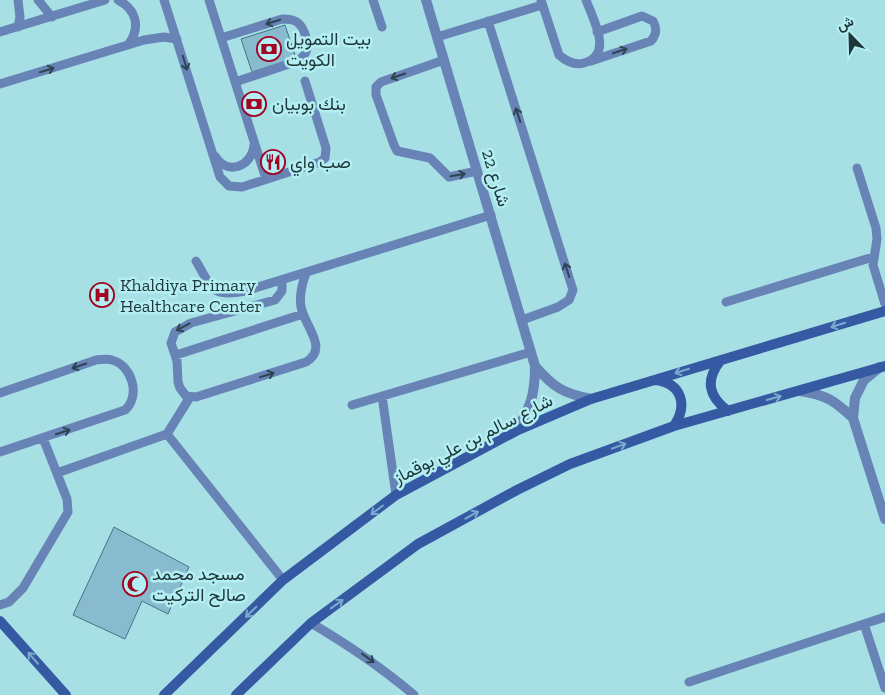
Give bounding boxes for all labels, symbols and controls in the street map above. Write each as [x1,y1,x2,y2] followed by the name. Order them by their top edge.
[825,10,875,60] north arrow
[834,12,856,35] text: ش
[265,18,281,27] one-way arrow
[286,28,371,71] place label: بيت التمويل الكويت
[256,36,282,62] bank icon: بيت التمويل الكويت
[611,46,627,56] one-way arrow
[180,55,190,71] one-way arrow
[38,64,54,74] one-way arrow
[391,72,406,81] one-way arrow
[241,91,267,117] bank icon: بنك بوبيان
[272,93,346,115] place label: بنك بوبيان
[512,107,522,123] one-way arrow
[476,147,515,210] street label: شارع 22
[260,149,286,175] restaurant icon: صب واي
[290,151,351,177] place label: صب واي
[449,170,465,180] one-way arrow
[561,262,571,278] one-way arrow
[120,274,262,317] place label: Khaldiya Primary Healthcare Center
[89,282,115,308] hospital icon: Khaldiya Primary Healthcare Center
[831,321,847,331] one-way arrow
[176,323,191,332] one-way arrow
[72,362,87,371] one-way arrow
[675,367,691,377] one-way arrow
[258,369,274,379] one-way arrow
[389,389,558,493] street label: شارع سالم بن علي بوقماز
[766,393,782,402] one-way arrow
[55,426,71,436] one-way arrow
[611,441,626,450] one-way arrow
[370,505,384,515] one-way arrow
[465,510,480,520] one-way arrow
[152,563,246,607] place label: مسجد محمد صالح التركيت
[122,571,148,597] mosque icon: مسجد محمد صالح التركيت
[330,599,344,609] one-way arrow
[244,606,257,618] one-way arrow
[28,652,39,665] one-way arrow
[360,653,374,663] one-way arrow

